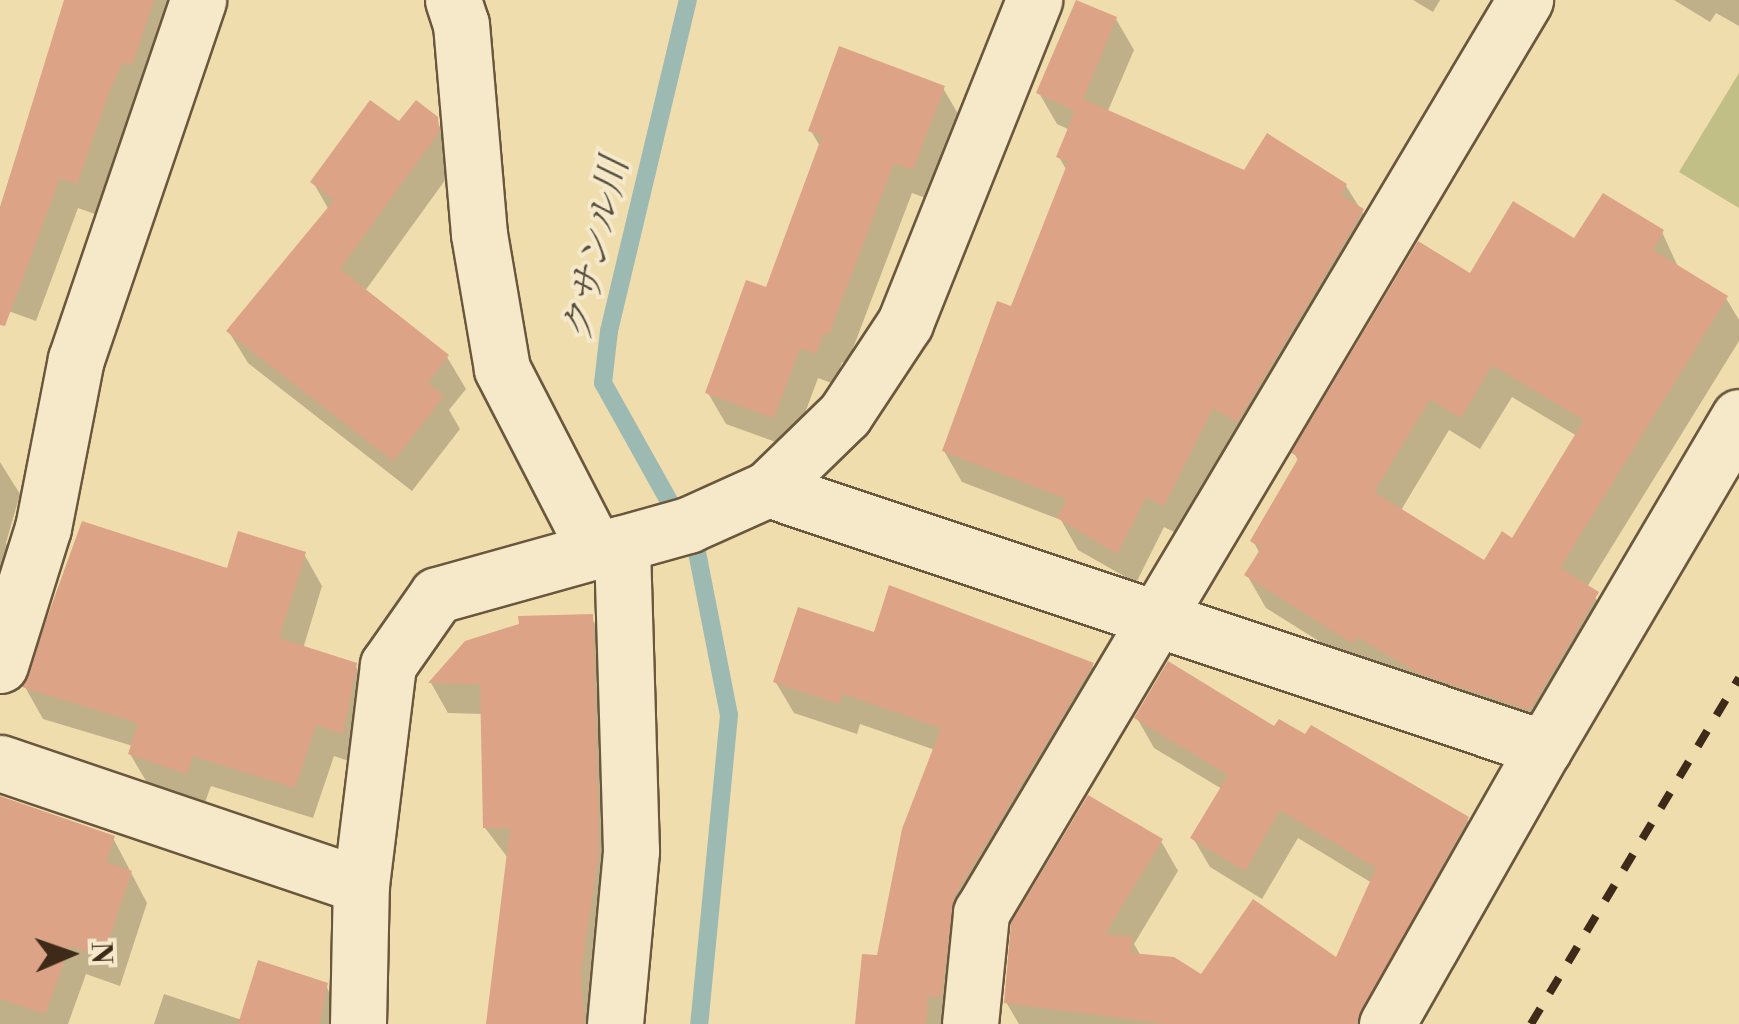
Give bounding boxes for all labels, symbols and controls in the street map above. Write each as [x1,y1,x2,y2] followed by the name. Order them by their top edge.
[555,152,639,348] water label: クサンル川
[20,904,120,1004] north arrow
[83,941,118,965] text: N

